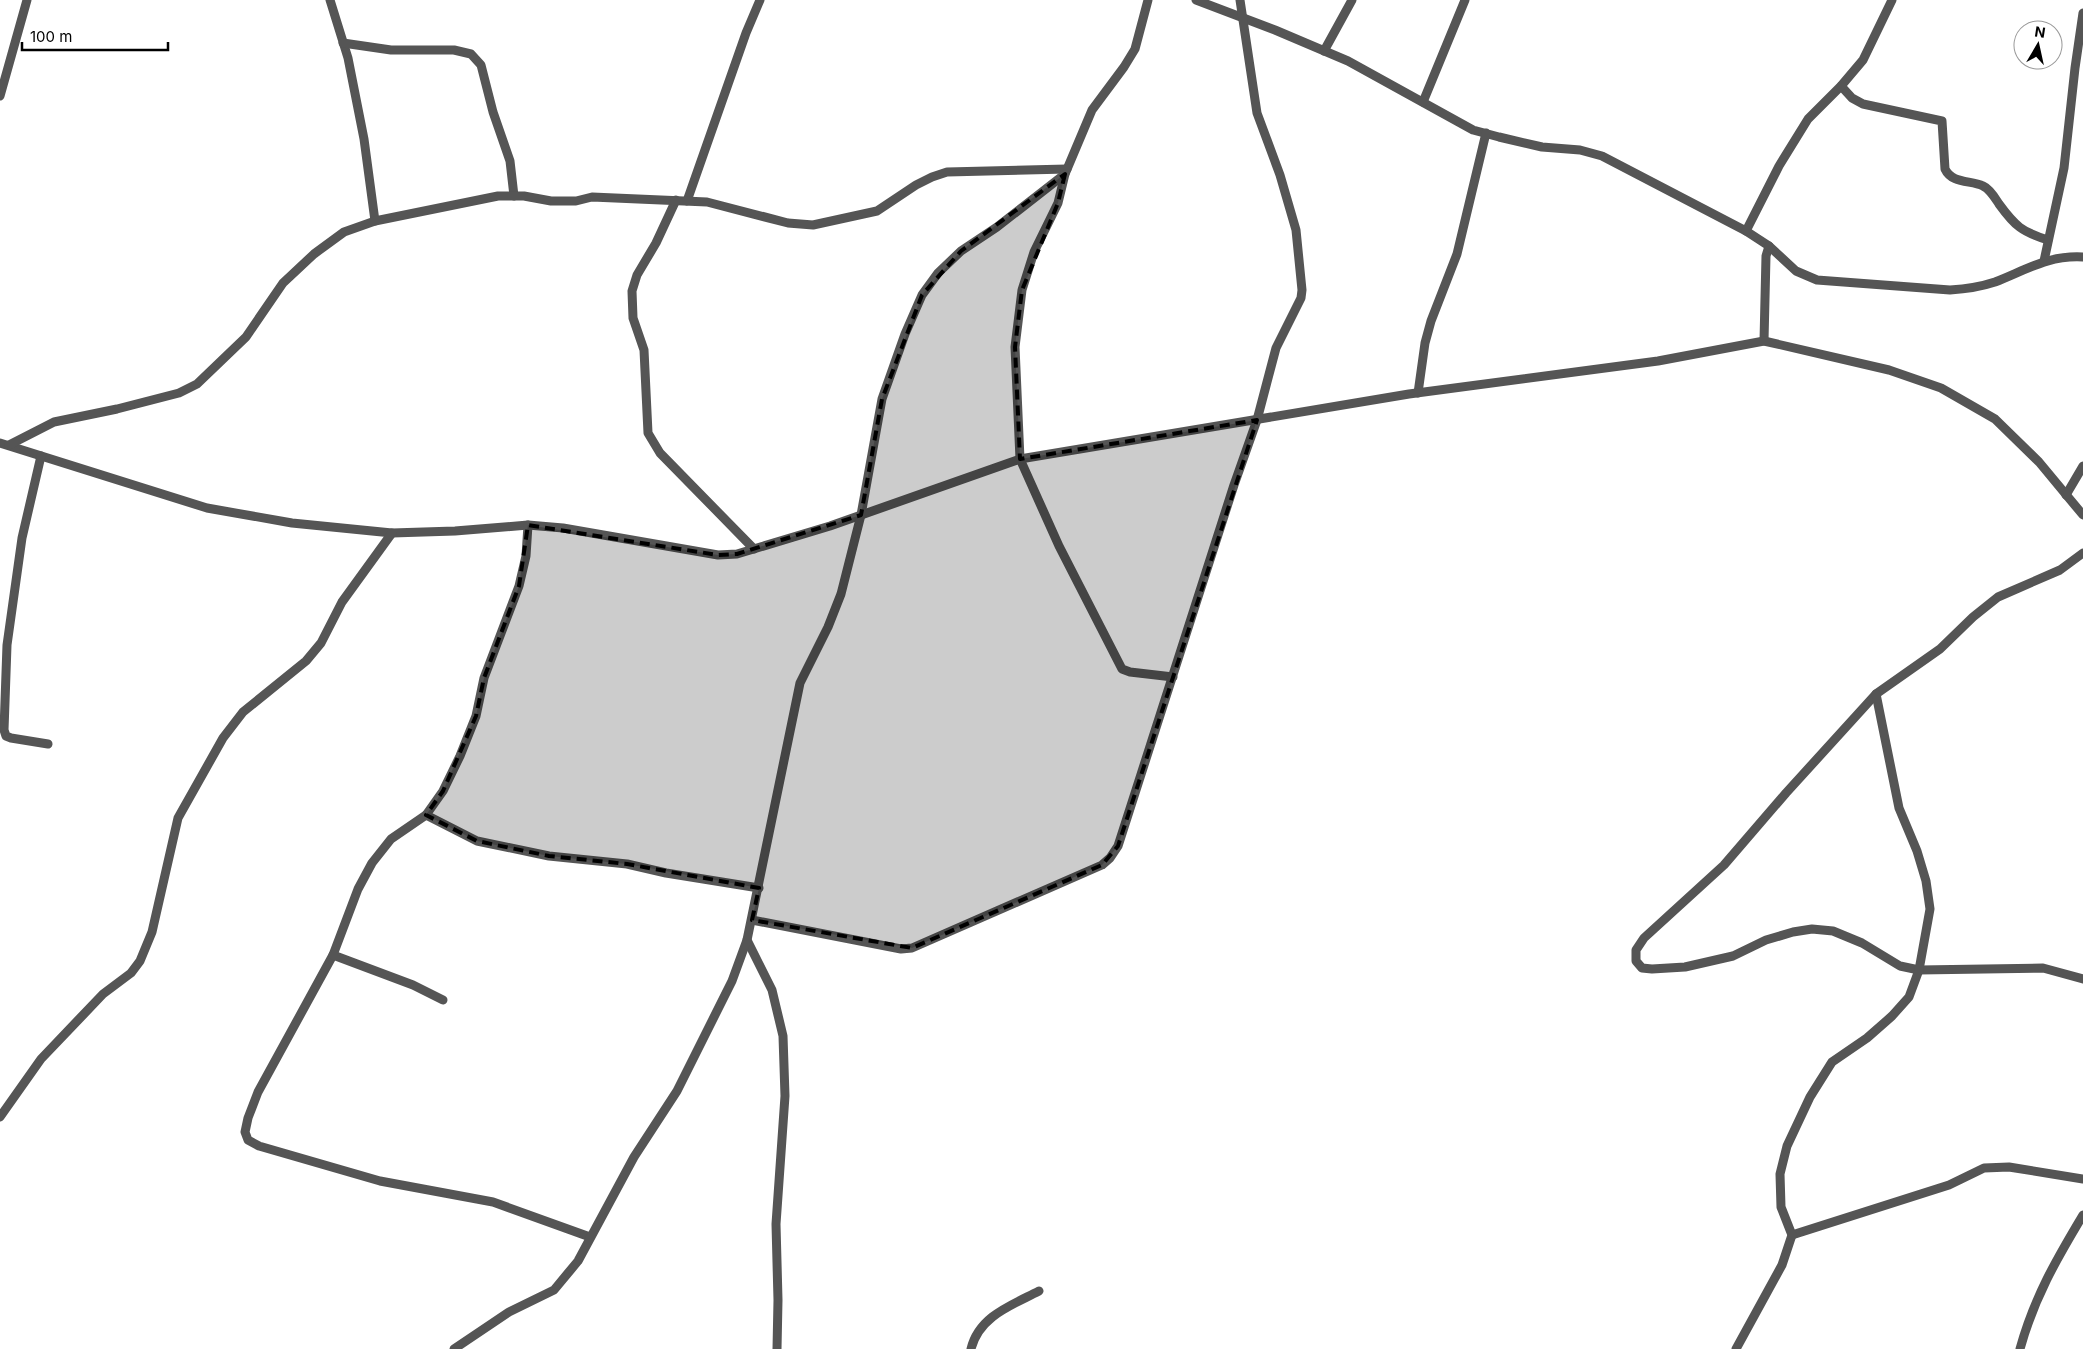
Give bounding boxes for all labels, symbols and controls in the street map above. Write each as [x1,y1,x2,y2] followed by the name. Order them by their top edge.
[22,20,169,52] scale bar
[2013,20,2063,70] north arrow
[2034,22,2047,41] text: N
[30,27,72,46] text: 100 m

